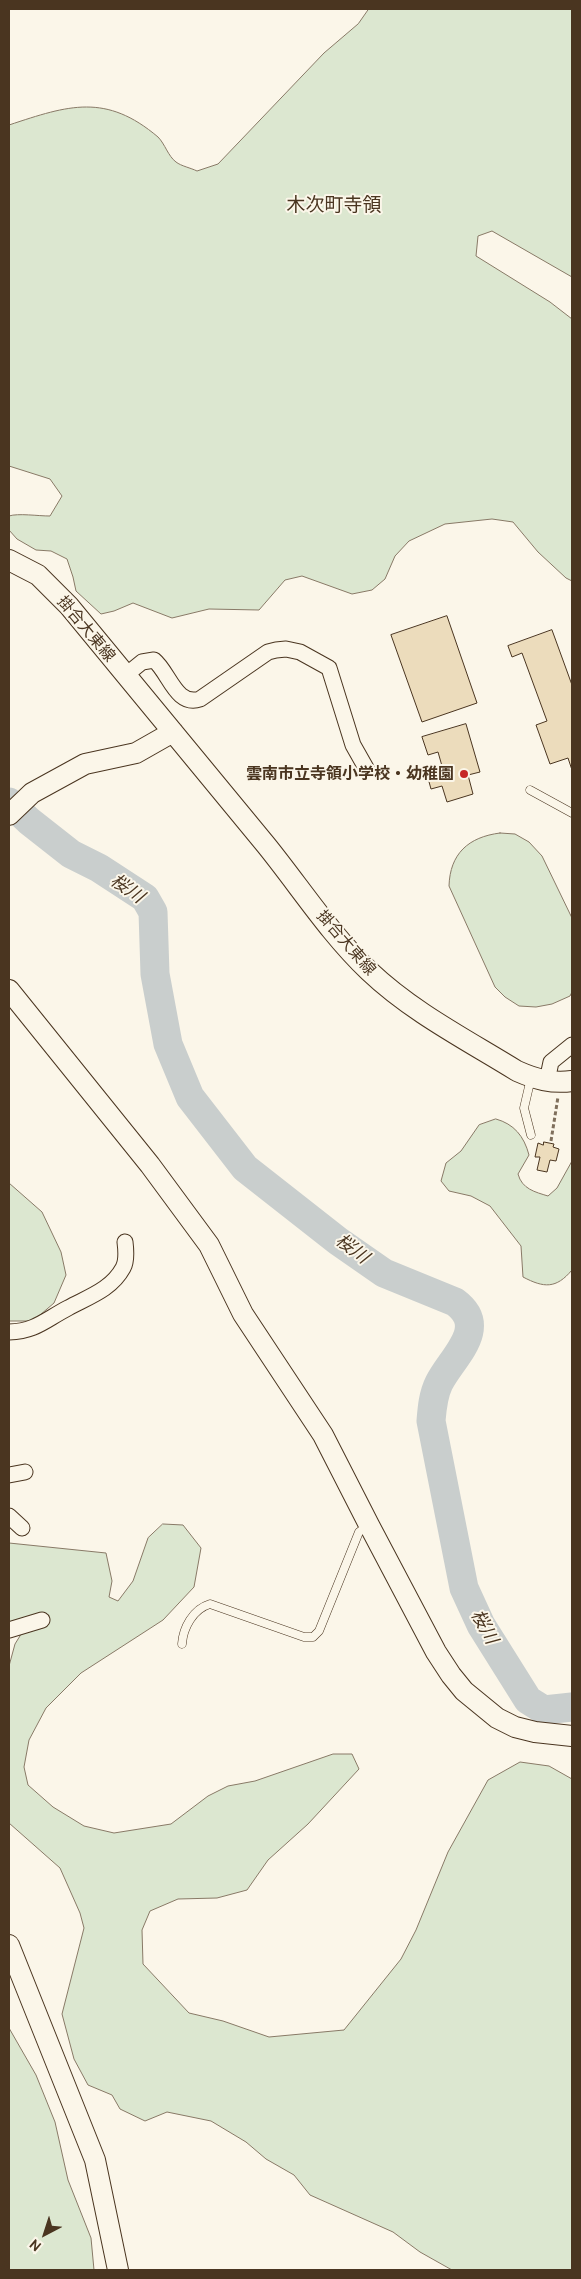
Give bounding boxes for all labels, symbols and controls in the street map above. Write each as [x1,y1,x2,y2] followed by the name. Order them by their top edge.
[287,194,381,216] district label: 木次町寺領
[53,592,119,666] street label: 掛合大東線
[246,764,454,784] place label: 雲南市立寺領小学校・幼稚園
[458,768,470,780] marker: 雲南市立寺領小学校・幼稚園
[106,870,148,908] water label: 桜川
[313,907,379,979] street label: 掛合大東線
[331,1230,373,1268] water label: 桜川
[466,1606,502,1648] water label: 桜川
[20,2209,70,2259] north arrow
[26,2235,45,2256] text: N

